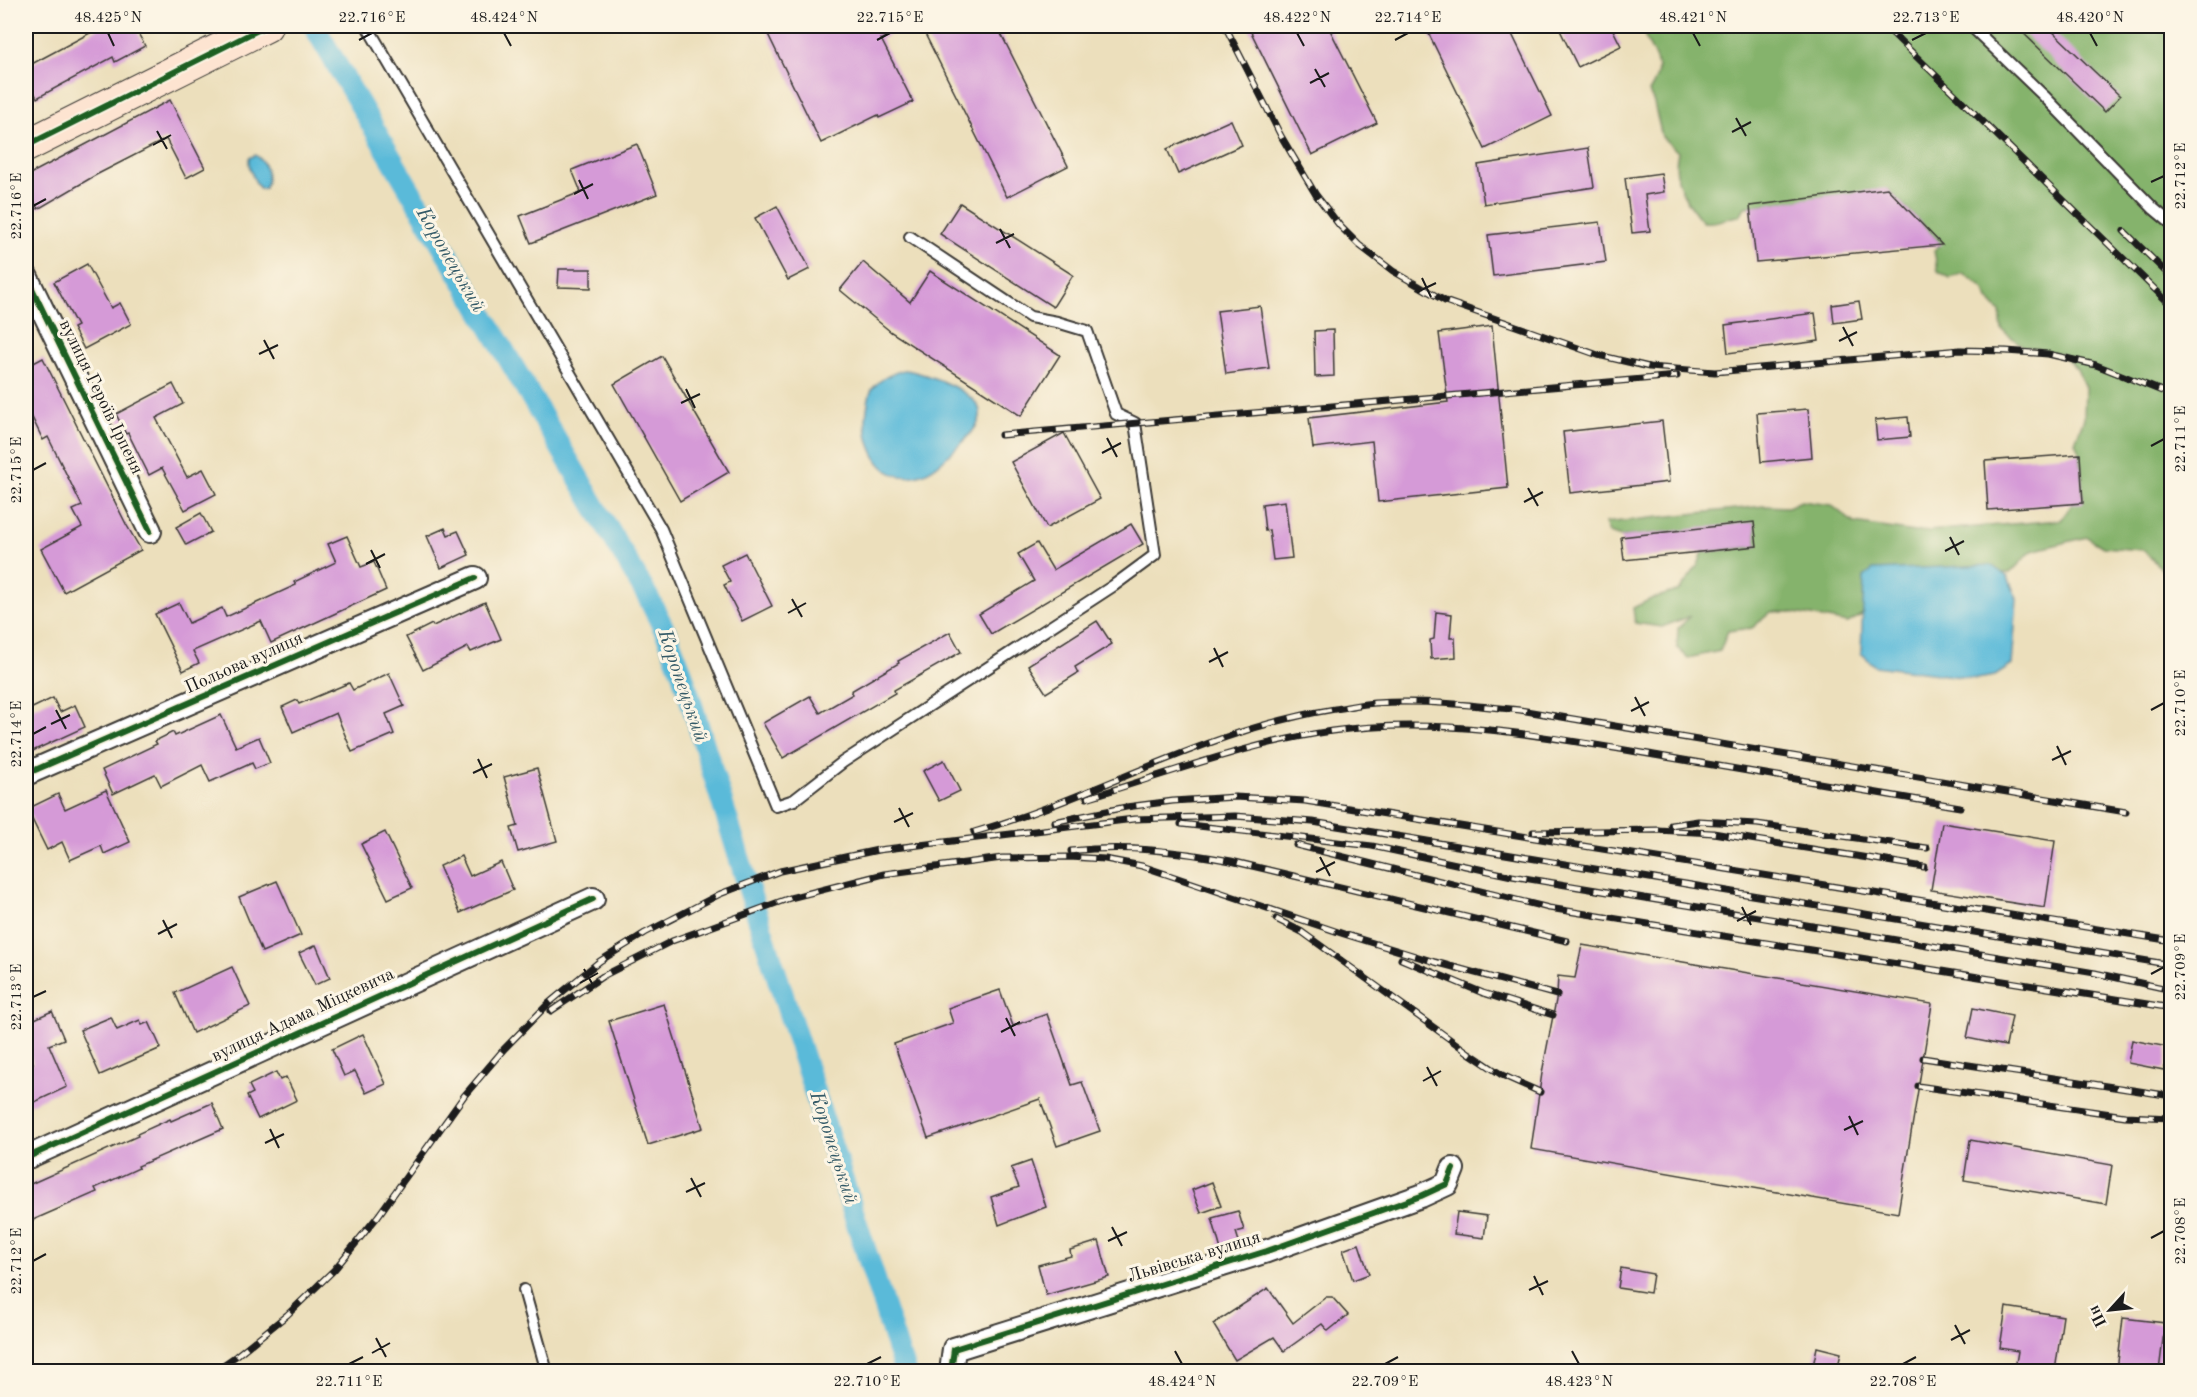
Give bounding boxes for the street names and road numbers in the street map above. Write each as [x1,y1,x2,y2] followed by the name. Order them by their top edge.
[56,317,146,477] street label: вулиця Героїв Ірпеня
[182,629,306,697] street label: Польова вулиця
[209,965,397,1065] street label: вулиця Адама Міцкевича
[1125,1228,1263,1286] street label: Львівська вулиця

